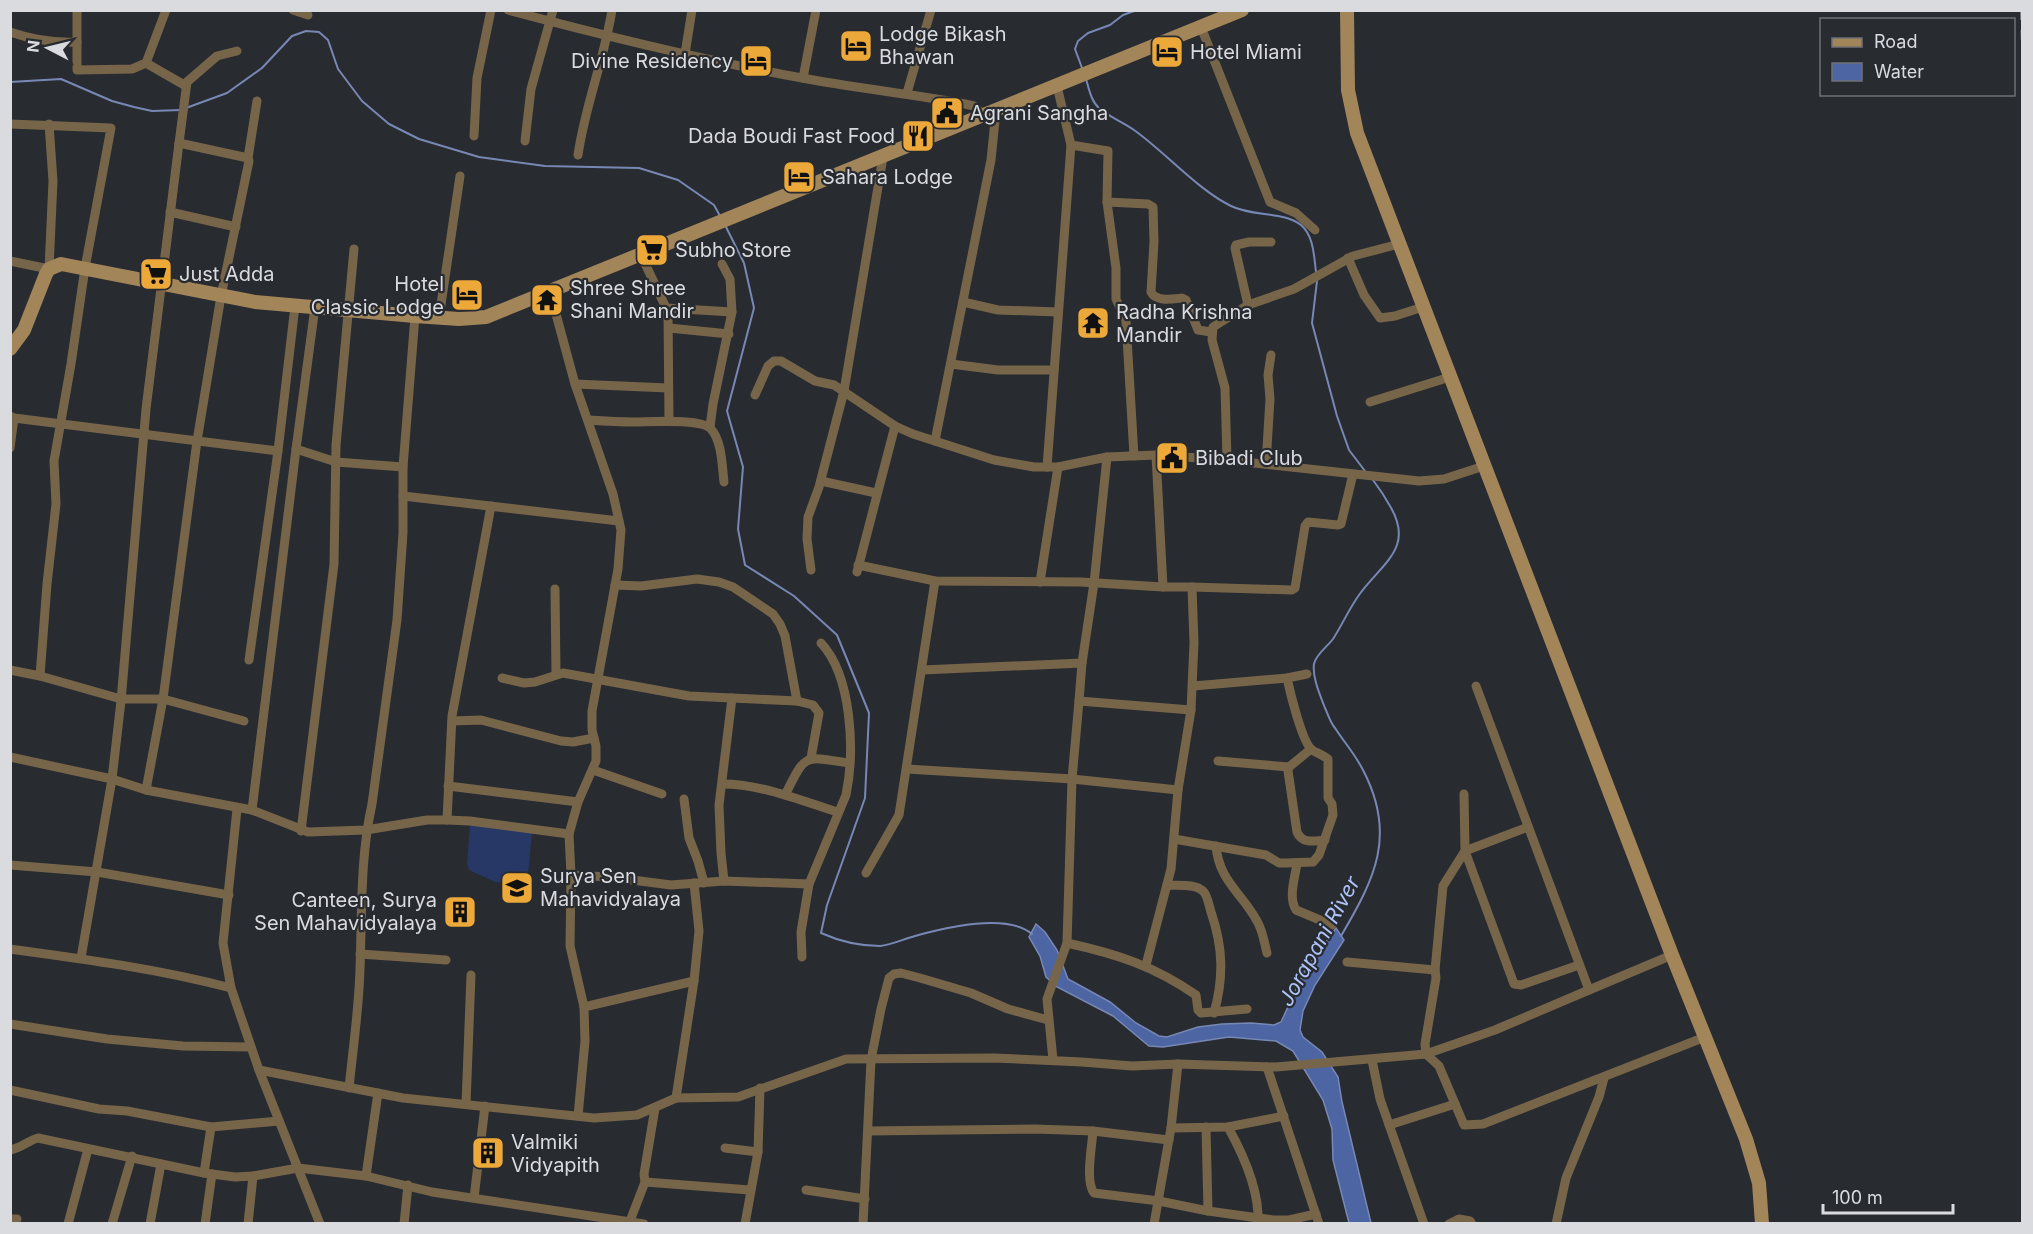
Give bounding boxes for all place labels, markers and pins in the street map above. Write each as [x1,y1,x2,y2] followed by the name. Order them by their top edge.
[879,22,1007,69] place label: Lodge Bikash Bhawan
[838,28,874,64] hotel icon: Lodge Bikash Bhawan
[1149,34,1185,70] hotel icon: Hotel Miami
[1190,40,1302,64] place label: Hotel Miami
[738,43,774,79] hotel icon: Divine Residency
[571,49,733,73] place label: Divine Residency
[929,95,965,131] public building icon: Agrani Sangha
[970,101,1108,125] place label: Agrani Sangha
[900,118,936,154] restaurant icon: Dada Boudi Fast Food
[688,124,895,148] place label: Dada Boudi Fast Food
[781,159,817,195] hotel icon: Sahara Lodge
[822,165,953,189] place label: Sahara Lodge
[634,232,670,268] supermarket icon: Subho Store
[675,238,791,262] place label: Subho Store
[138,256,174,292] supermarket icon: Just Adda
[179,262,275,286] place label: Just Adda
[311,272,444,319] place label: Hotel Classic Lodge
[570,276,694,323] place label: Shree Shree Shani Mandir
[449,277,485,313] hotel icon: Hotel Classic Lodge
[529,282,565,318] temple icon: Shree Shree Shani Mandir
[1116,300,1252,347] place label: Radha Krishna Mandir
[1075,305,1111,341] temple icon: Radha Krishna Mandir
[1154,440,1190,476] public building icon: Bibadi Club
[1195,446,1303,470] place label: Bibadi Club
[540,864,681,911] place label: Surya Sen Mahavidyalaya
[499,870,535,906] school or university icon: Surya Sen Mahavidyalaya
[254,888,437,935] place label: Canteen, Surya Sen Mahavidyalaya
[442,894,478,930] building icon: Canteen, Surya Sen Mahavidyalaya
[511,1130,600,1177] place label: Valmiki Vidyapith
[470,1135,506,1171] building icon: Valmiki Vidyapith

